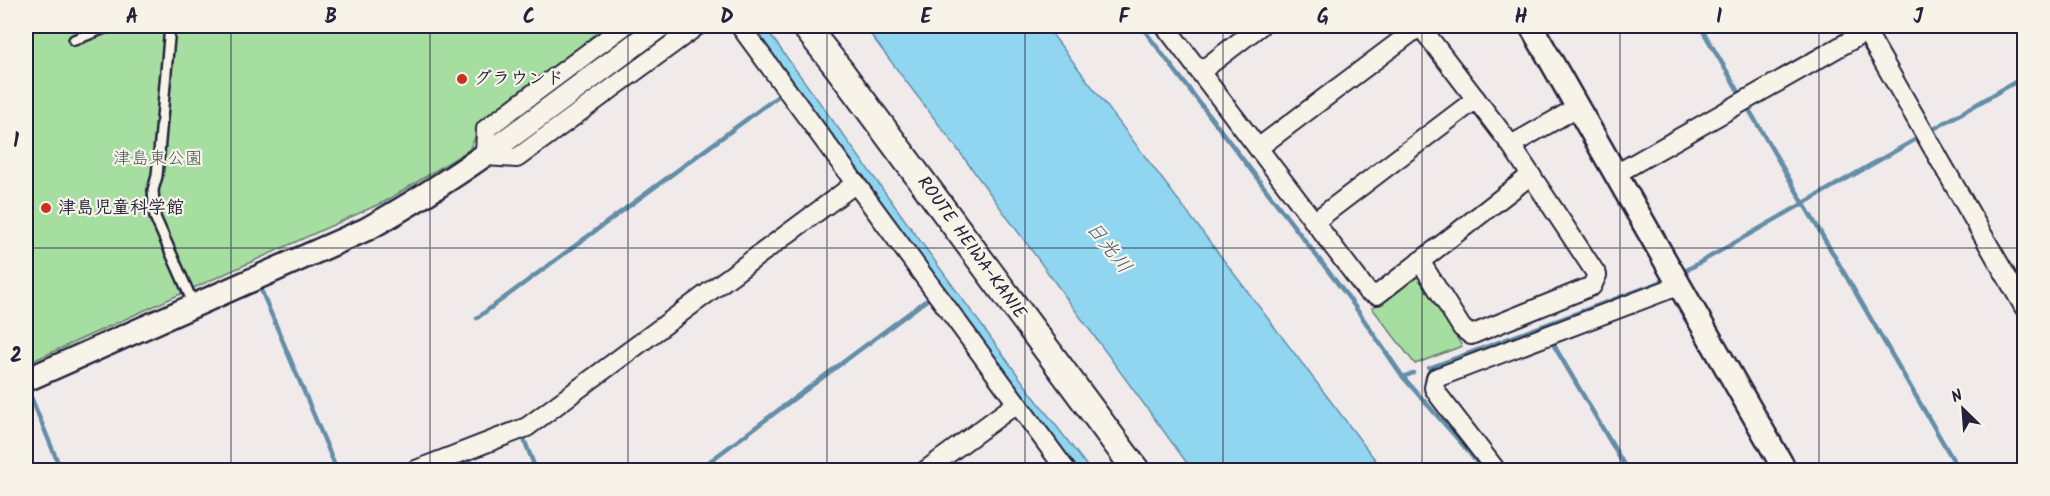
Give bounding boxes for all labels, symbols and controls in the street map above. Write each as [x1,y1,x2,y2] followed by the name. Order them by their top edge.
[126,2,138,34] text: A
[325,2,337,34] text: B
[523,2,535,34] text: C
[720,2,734,34] text: D
[920,2,932,34] text: E
[1119,2,1131,34] text: F
[1317,2,1329,34] text: G
[1514,2,1528,34] text: H
[1716,2,1722,34] text: I
[1913,2,1924,34] text: J
[474,65,564,94] place label: グラウンド
[455,72,469,86] marker: グラウンド
[13,126,19,158] text: 1
[113,145,203,174] park label: 津島東公園
[909,170,1033,326] street label: ROUTE HEIWA-KANIE
[58,194,184,223] place label: 津島児童科学館
[39,201,53,215] marker: 津島児童科学館
[1077,215,1139,281] water label: 日光川
[10,341,22,373] text: 2
[1933,379,1993,439] north arrow
[1947,383,1967,410] text: N

